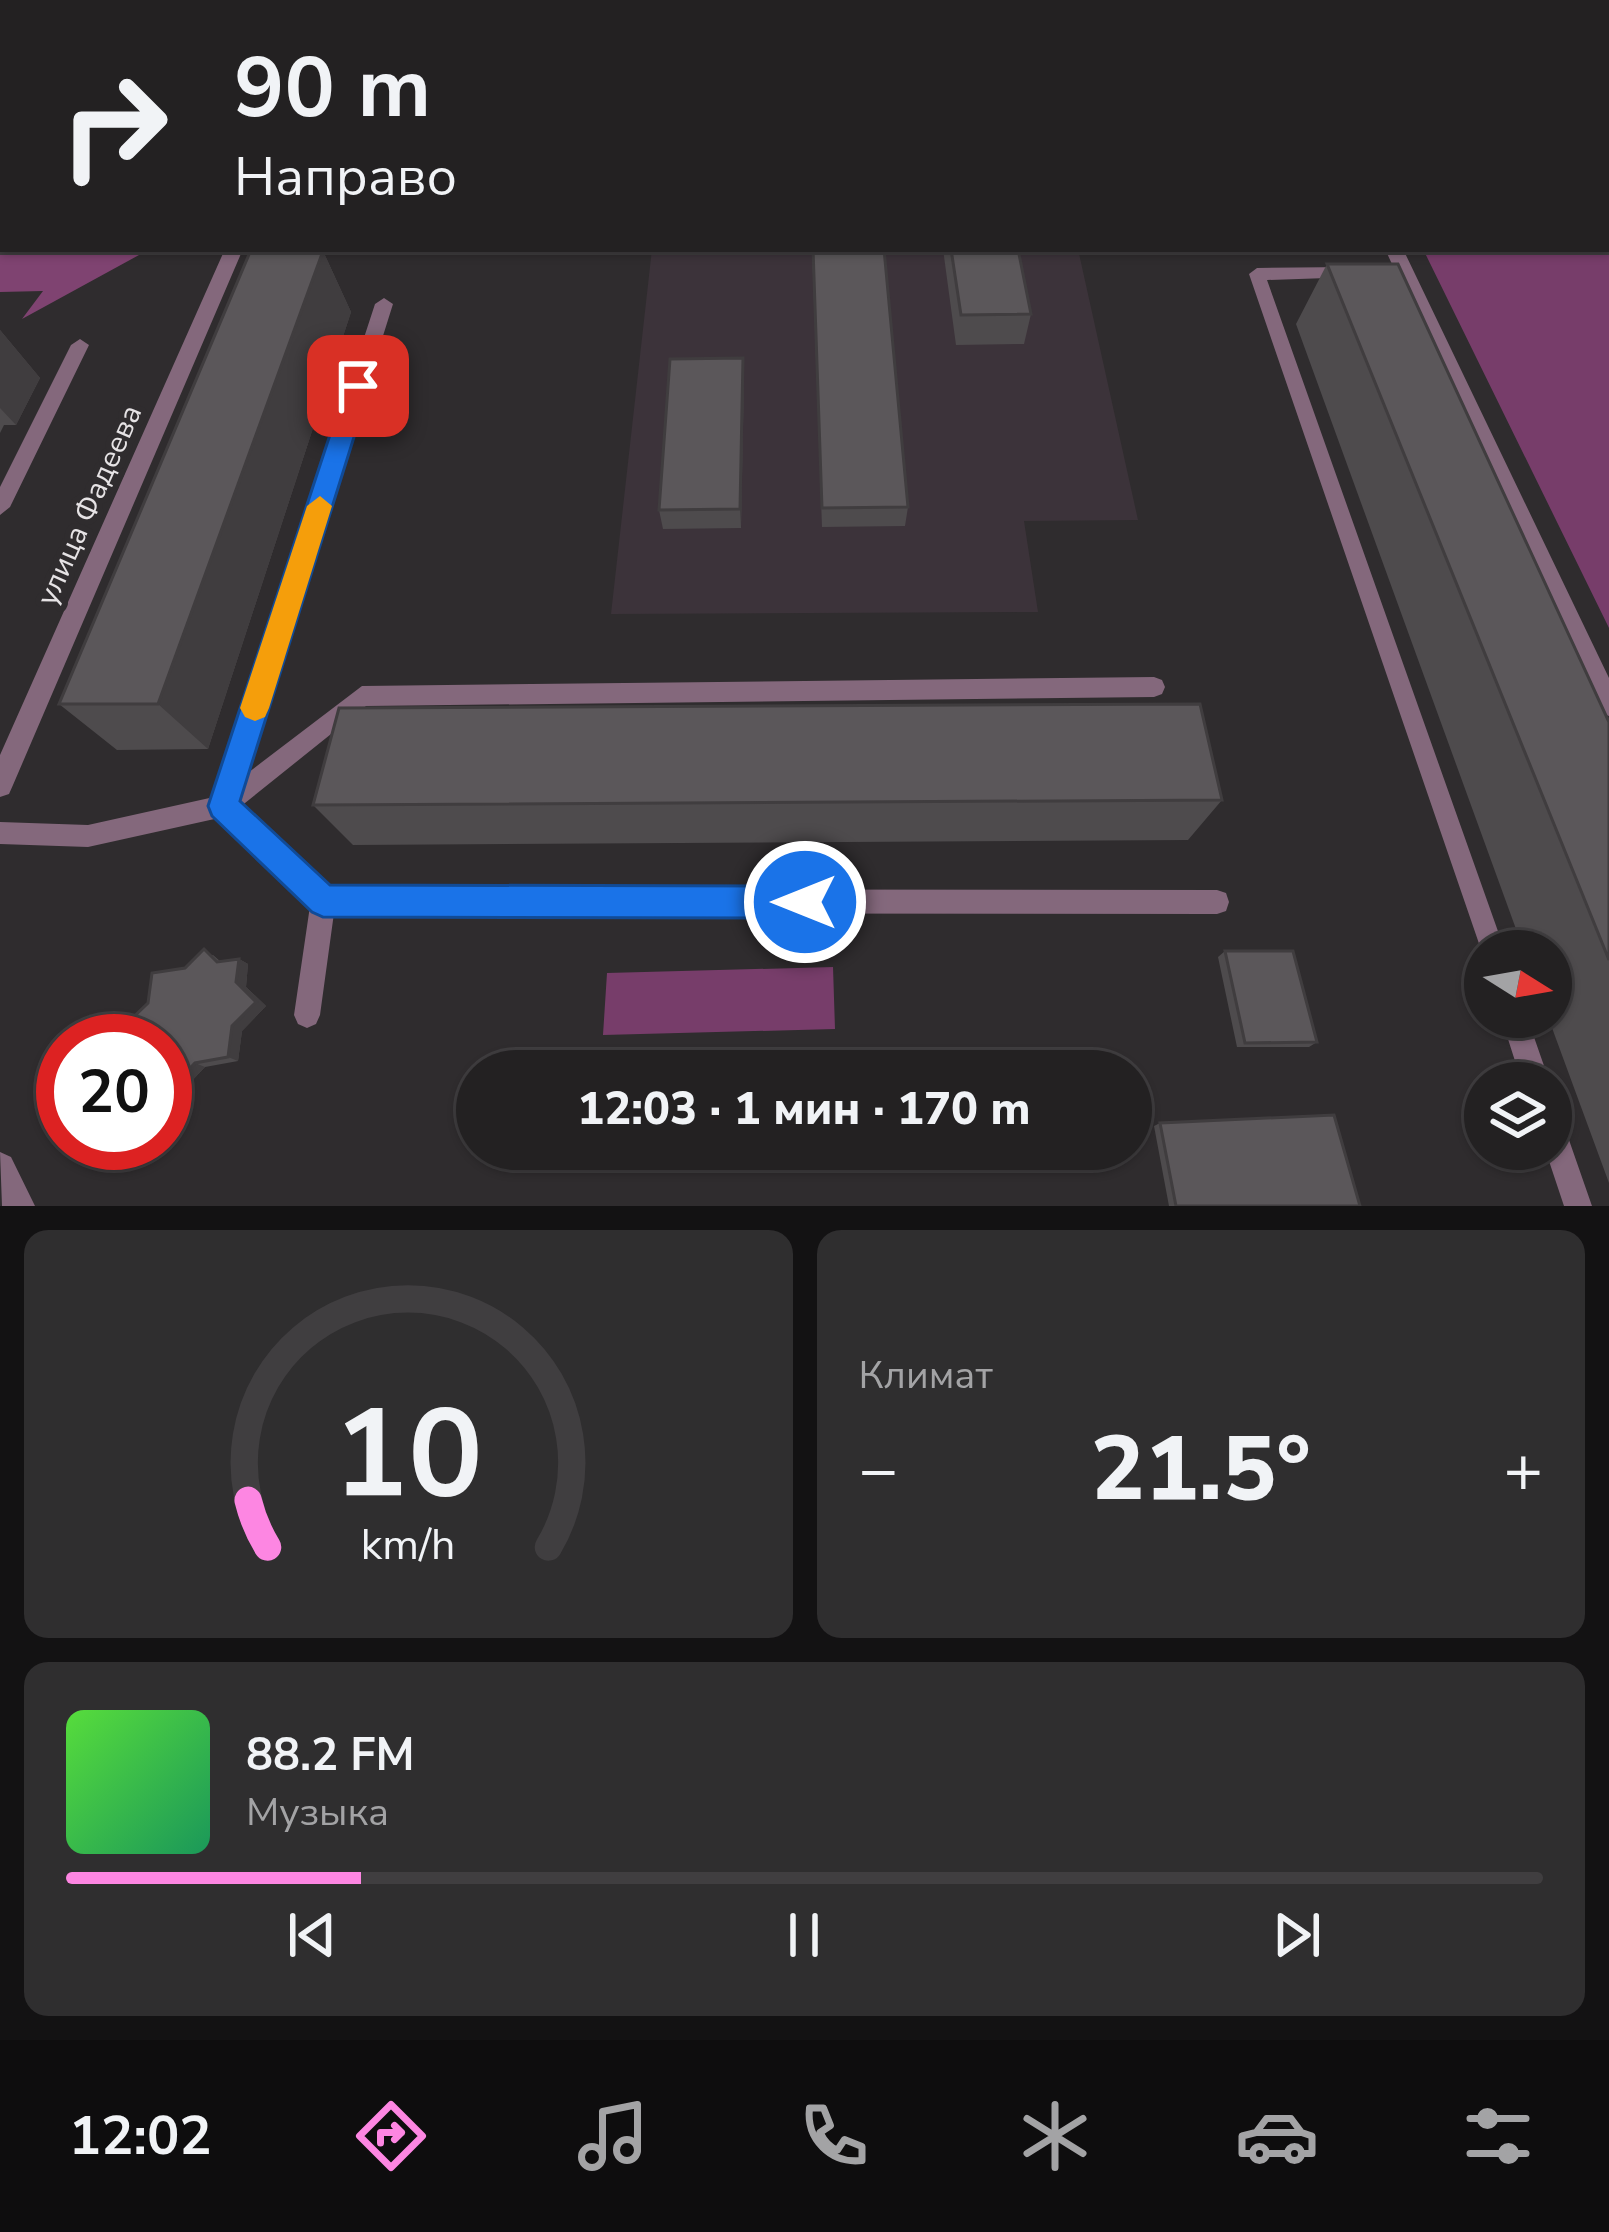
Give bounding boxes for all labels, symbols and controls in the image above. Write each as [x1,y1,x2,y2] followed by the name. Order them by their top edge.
[234,31,431,146] text: 90 m
[36,48,192,204] icon: right
[234,140,457,214] text: Направо
[307,335,409,437] pin
[325,353,391,419] icon: arrive
[27,398,152,612] street label: улица Фадеева
[742,839,868,965] position arrow
[1464,930,1572,1038] north arrow
[1464,930,1572,1170] map controls
[36,1014,192,1170] speed limit sign: 20
[1464,1062,1572,1170] button: layers
[577,1079,1031,1140] text: 12:03 · 1 мин · 170 m
[859,1349,993,1402] text: Климат
[333,1370,483,1540] text: 10
[1091,1408,1311,1531] text: 21.5°
[859,1425,898,1515] text: −
[1503,1425,1543,1515] text: +
[361,1516,456,1574] text: km/h
[246,1725,415,1786] text: 88.2 FM
[246,1786,389,1839] text: Музыка
[279,1902,345,1968] icon: previous
[771,1902,837,1968] icon: pause
[1264,1902,1330,1968] icon: next
[349,2094,433,2178] icon: directions
[571,2094,655,2178] icon: music
[792,2094,876,2178] icon: phone
[1013,2094,1097,2178] icon: climate
[1235,2094,1319,2178] icon: car
[1456,2094,1540,2178] icon: filters
[69,2099,212,2173] text: 12:02

